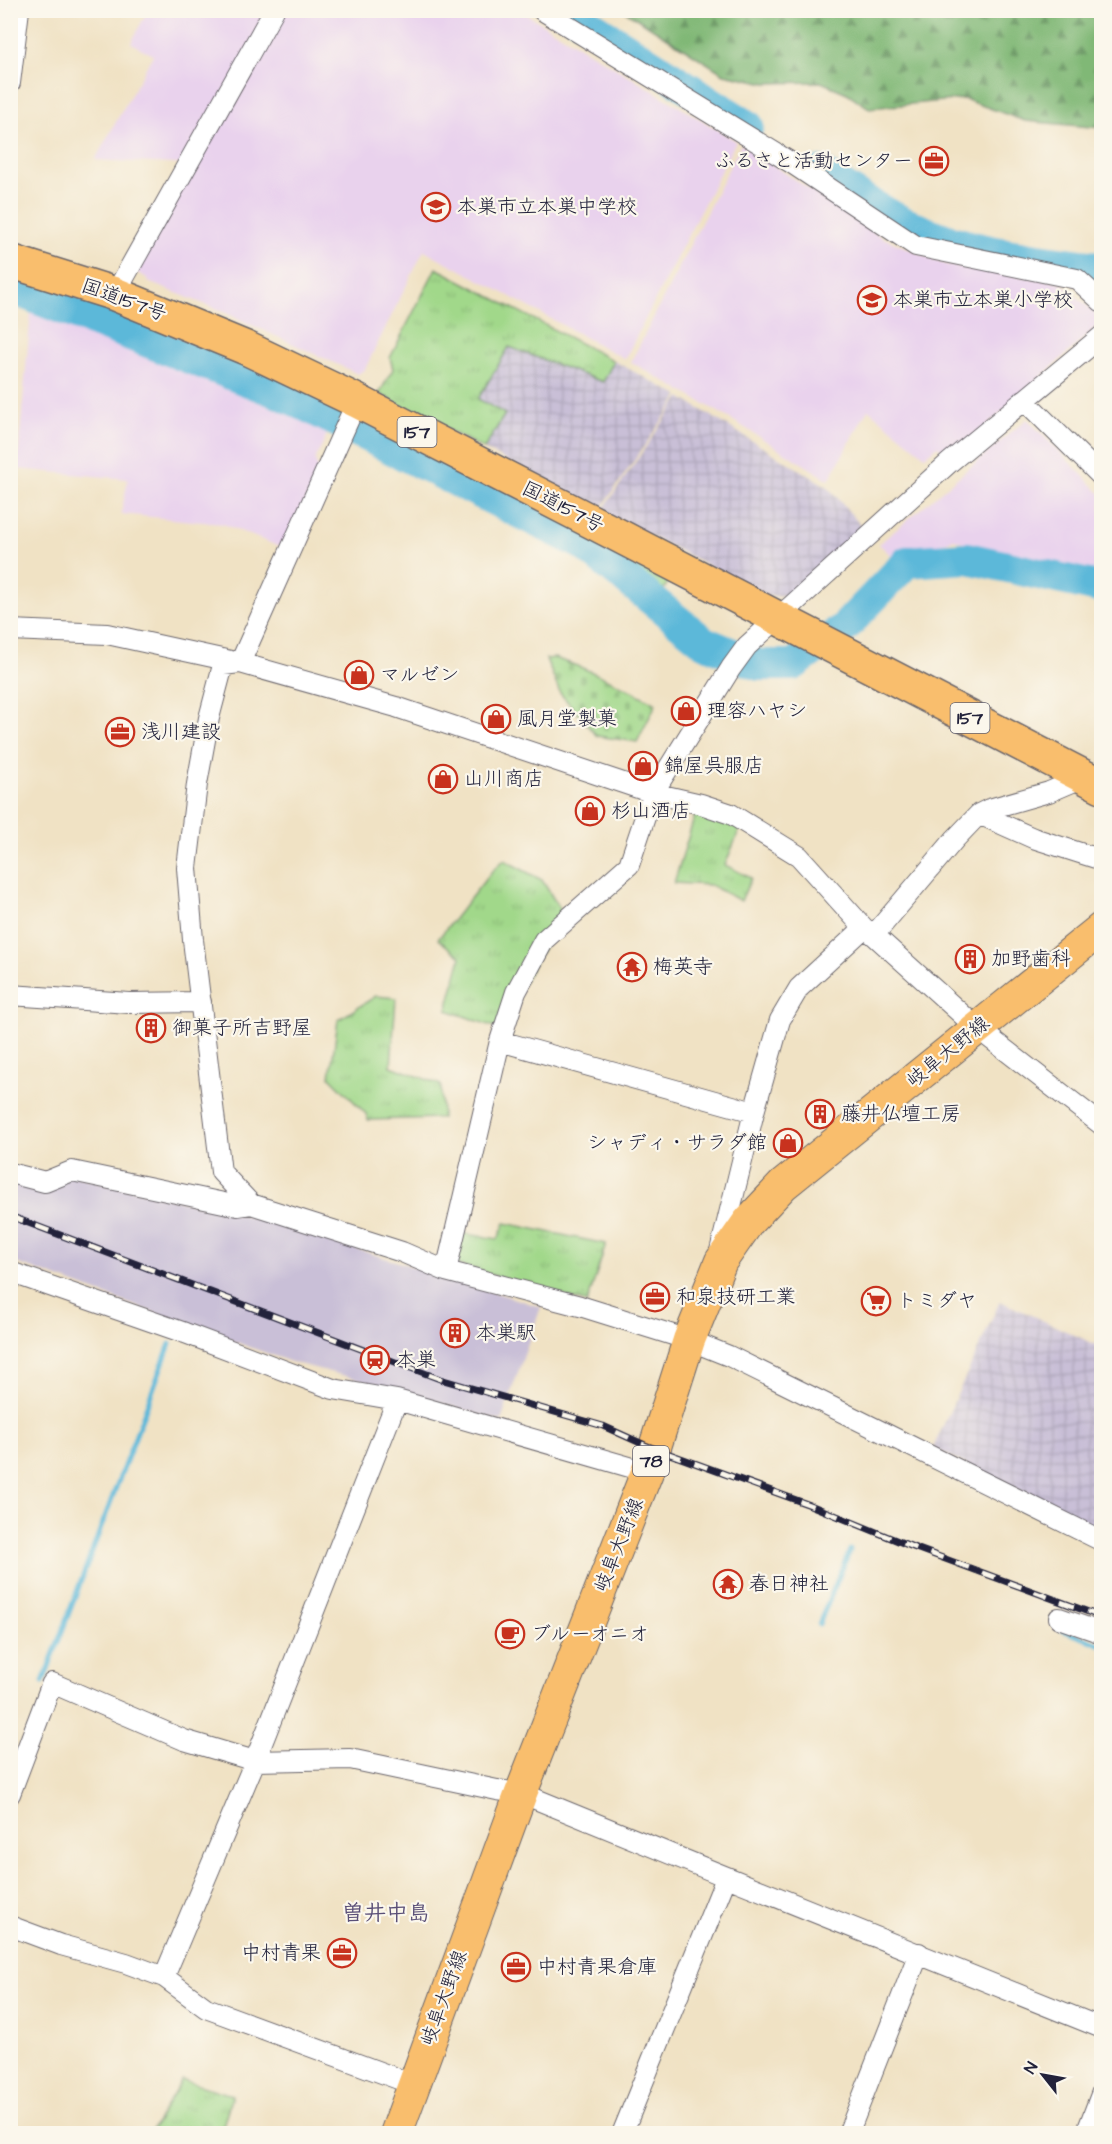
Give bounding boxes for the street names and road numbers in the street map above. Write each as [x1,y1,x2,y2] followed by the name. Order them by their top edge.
[77,272,171,328] street label: 国道157号
[398,417,436,447] road number: 157
[517,474,609,540] street label: 国道157号
[950,703,990,733] road number: 157
[900,1010,996,1094] street label: 岐阜大野線
[633,1446,669,1476] road number: 78
[587,1493,651,1597] street label: 岐阜大野線
[414,1946,474,2050] street label: 岐阜大野線

